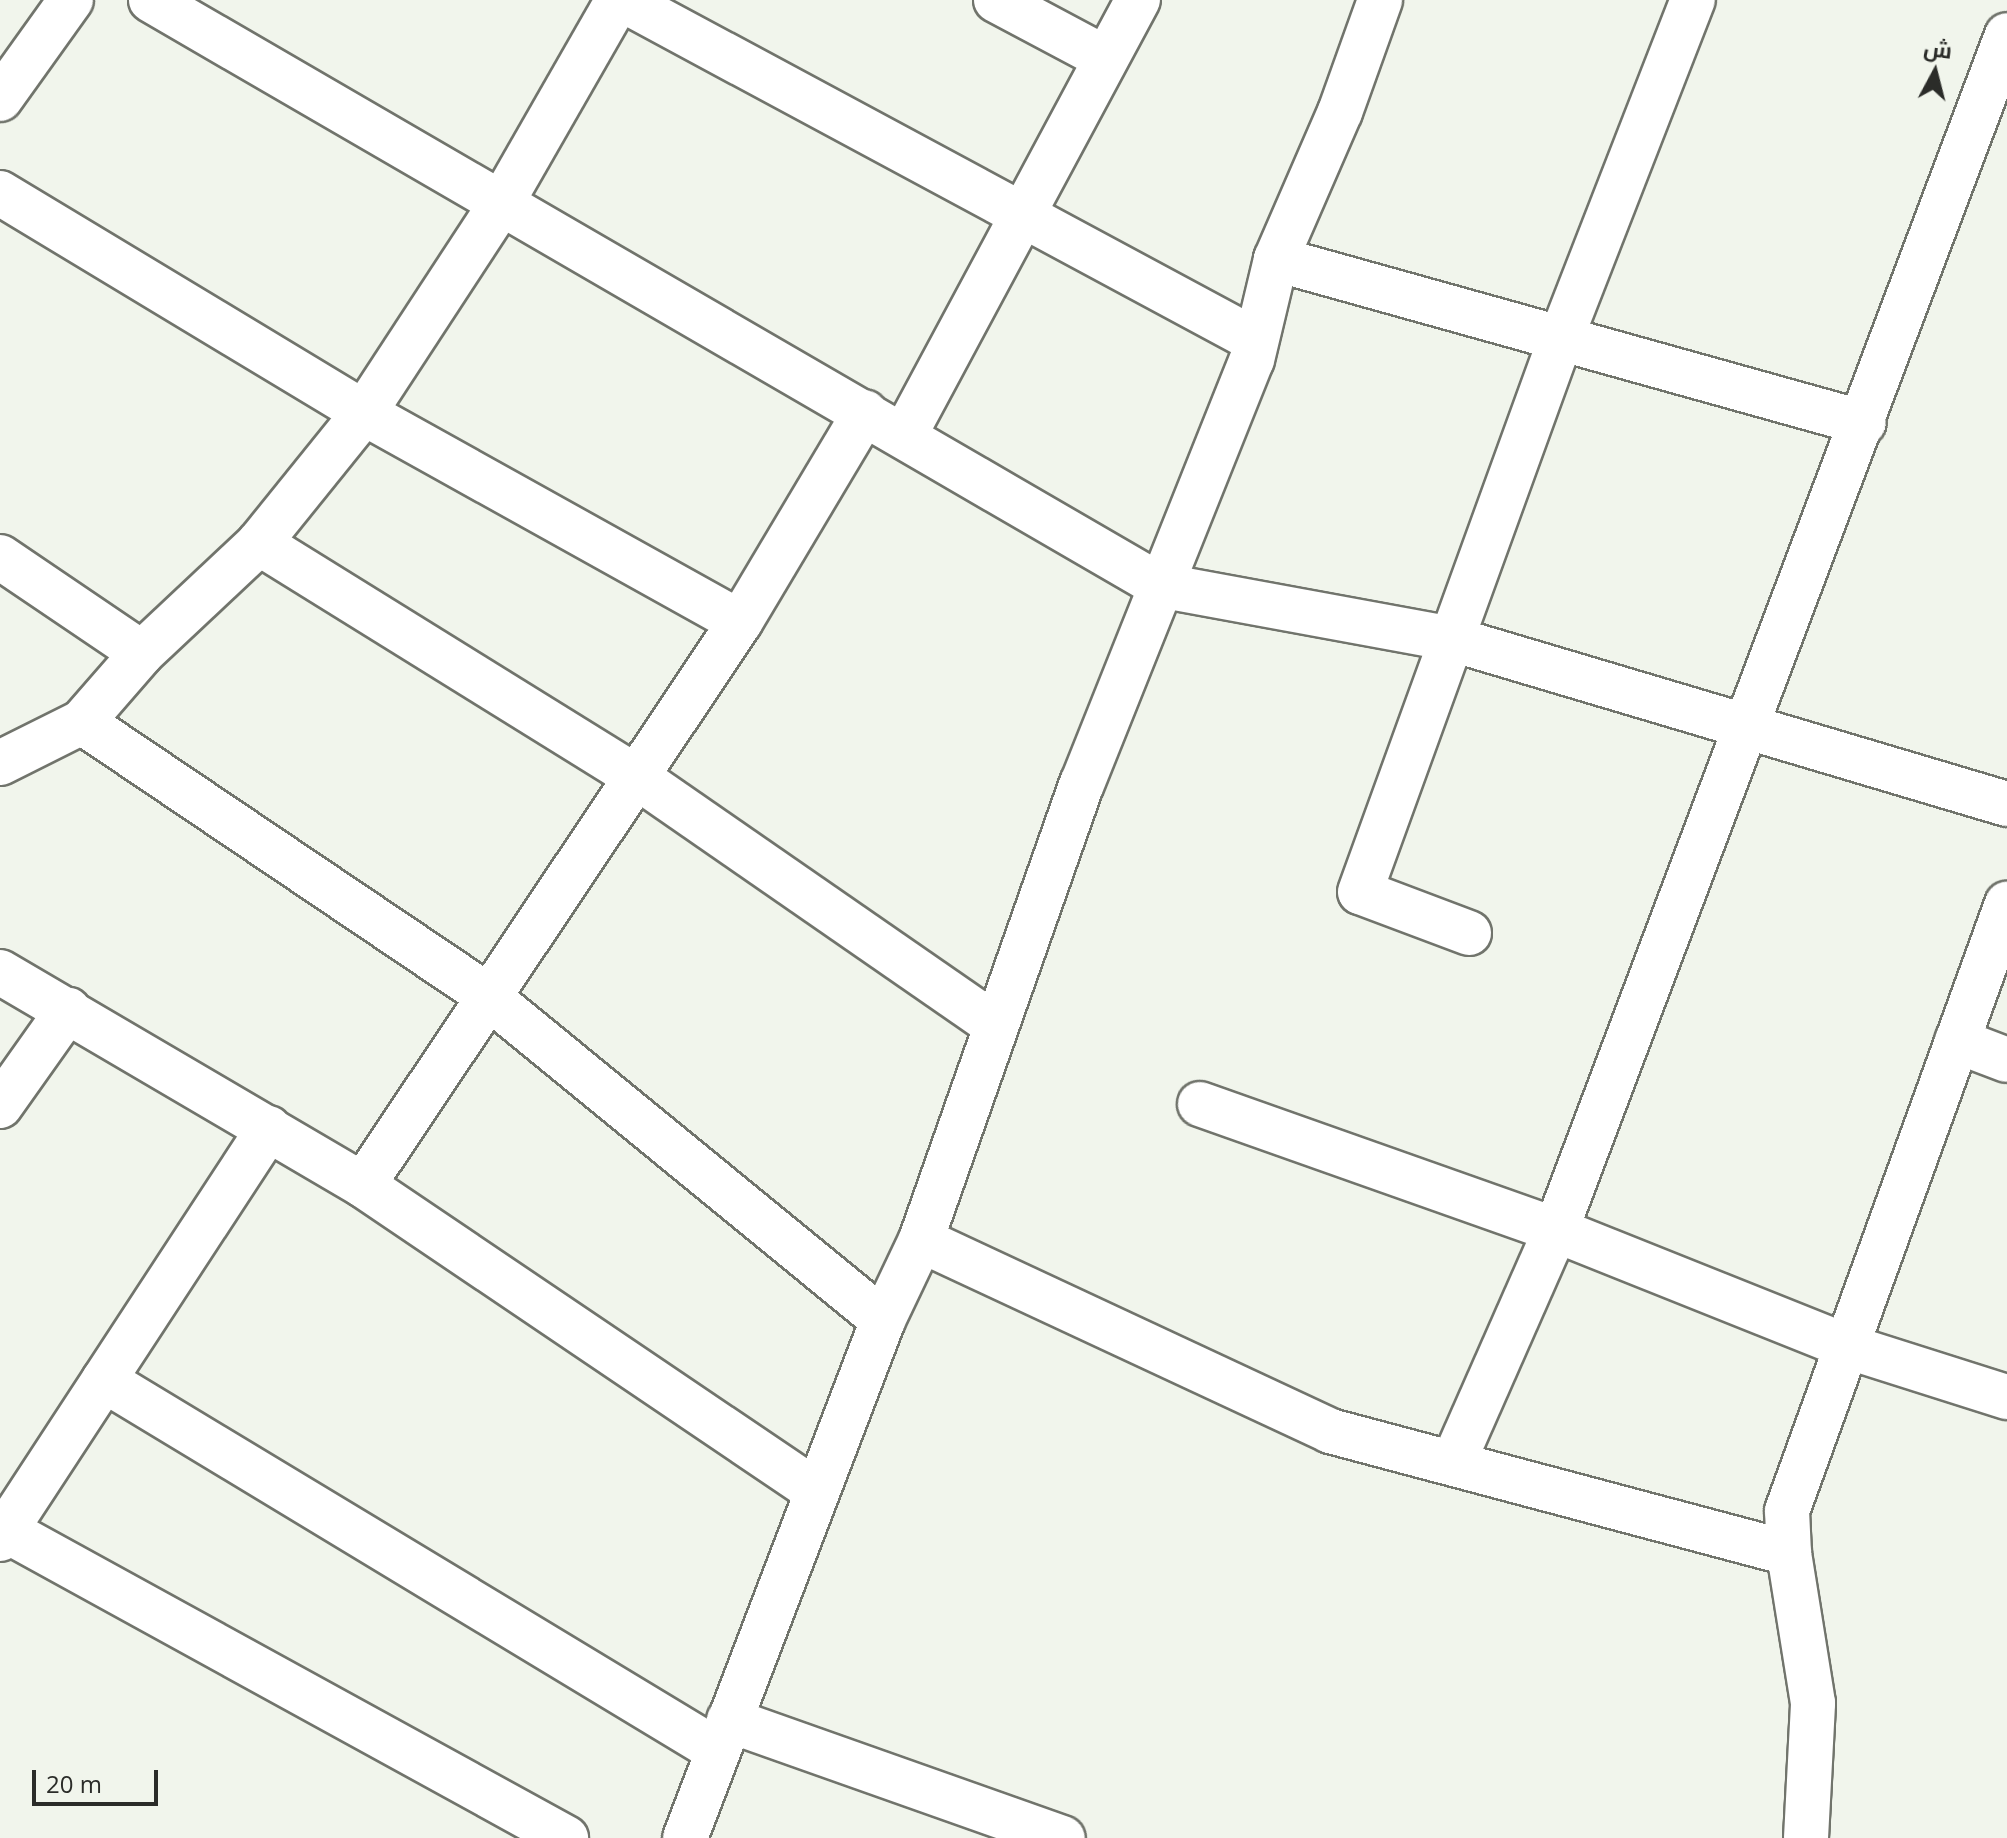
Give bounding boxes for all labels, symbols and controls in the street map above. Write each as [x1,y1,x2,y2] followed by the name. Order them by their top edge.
[1895,32,1975,112] north arrow
[1922,32,1954,65] text: ش
[36,1754,162,1804] scale bar
[46,1767,102,1800] text: 20 m

